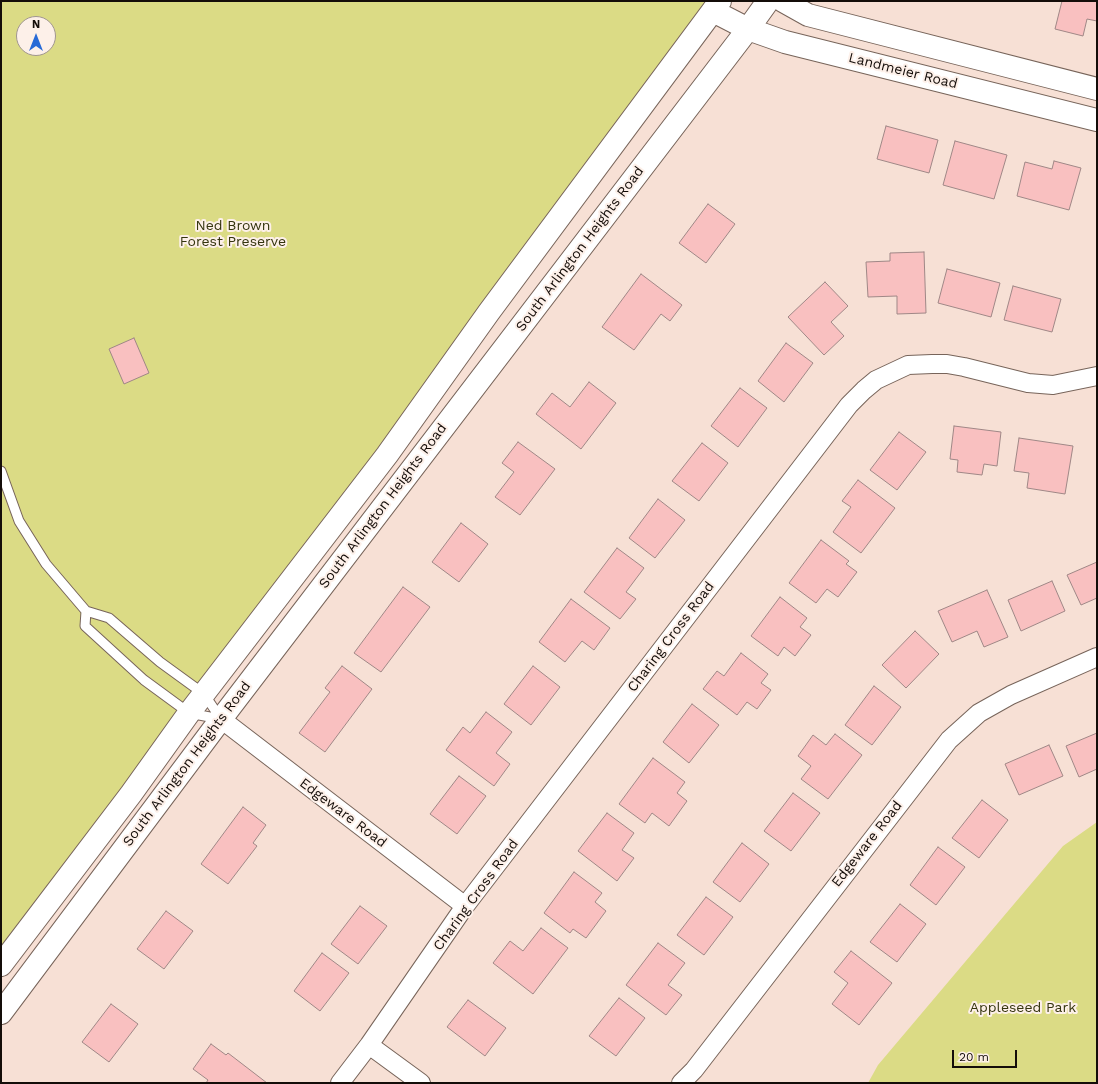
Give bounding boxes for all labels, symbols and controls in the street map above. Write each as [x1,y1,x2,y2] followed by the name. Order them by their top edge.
[16,16,56,56] north arrow
[32,18,40,31] text: N
[847,49,959,93] street label: Landmeier Road
[512,163,648,335] street label: South Arlington Heights Road
[180,218,286,250] park label: Ned Brown Forest Preserve
[315,420,451,592] street label: South Arlington Heights Road
[624,579,718,695] street label: Charing Cross Road
[119,678,255,850] street label: South Arlington Heights Road
[296,775,390,851] street label: Edgeware Road
[828,798,906,890] street label: Edgeware Road
[430,836,522,954] street label: Charing Cross Road
[970,1000,1076,1016] park label: Appleseed Park
[954,1042,1019,1068] scale bar
[959,1050,989,1064] text: 20 m

